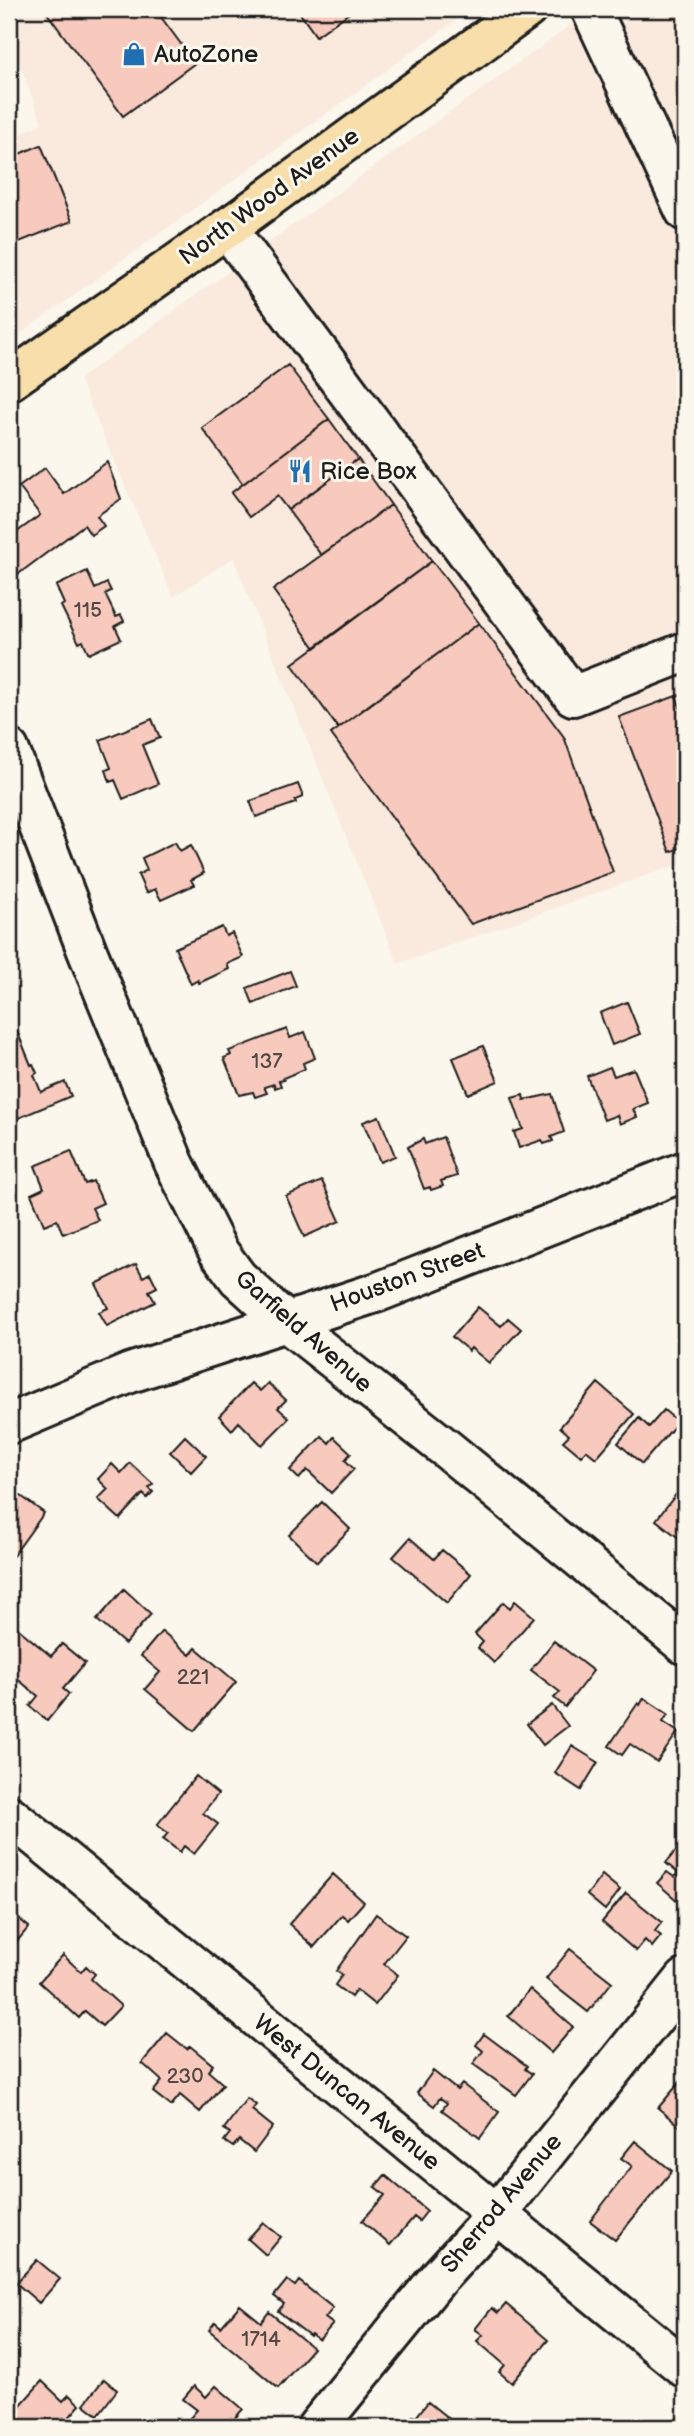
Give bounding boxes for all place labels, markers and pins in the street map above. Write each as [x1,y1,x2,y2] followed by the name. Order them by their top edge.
[120,40,148,68] shop icon: AutoZone
[154,40,258,69] place label: AutoZone
[286,457,314,485] restaurant icon: Rice Box
[320,457,417,486] place label: Rice Box

